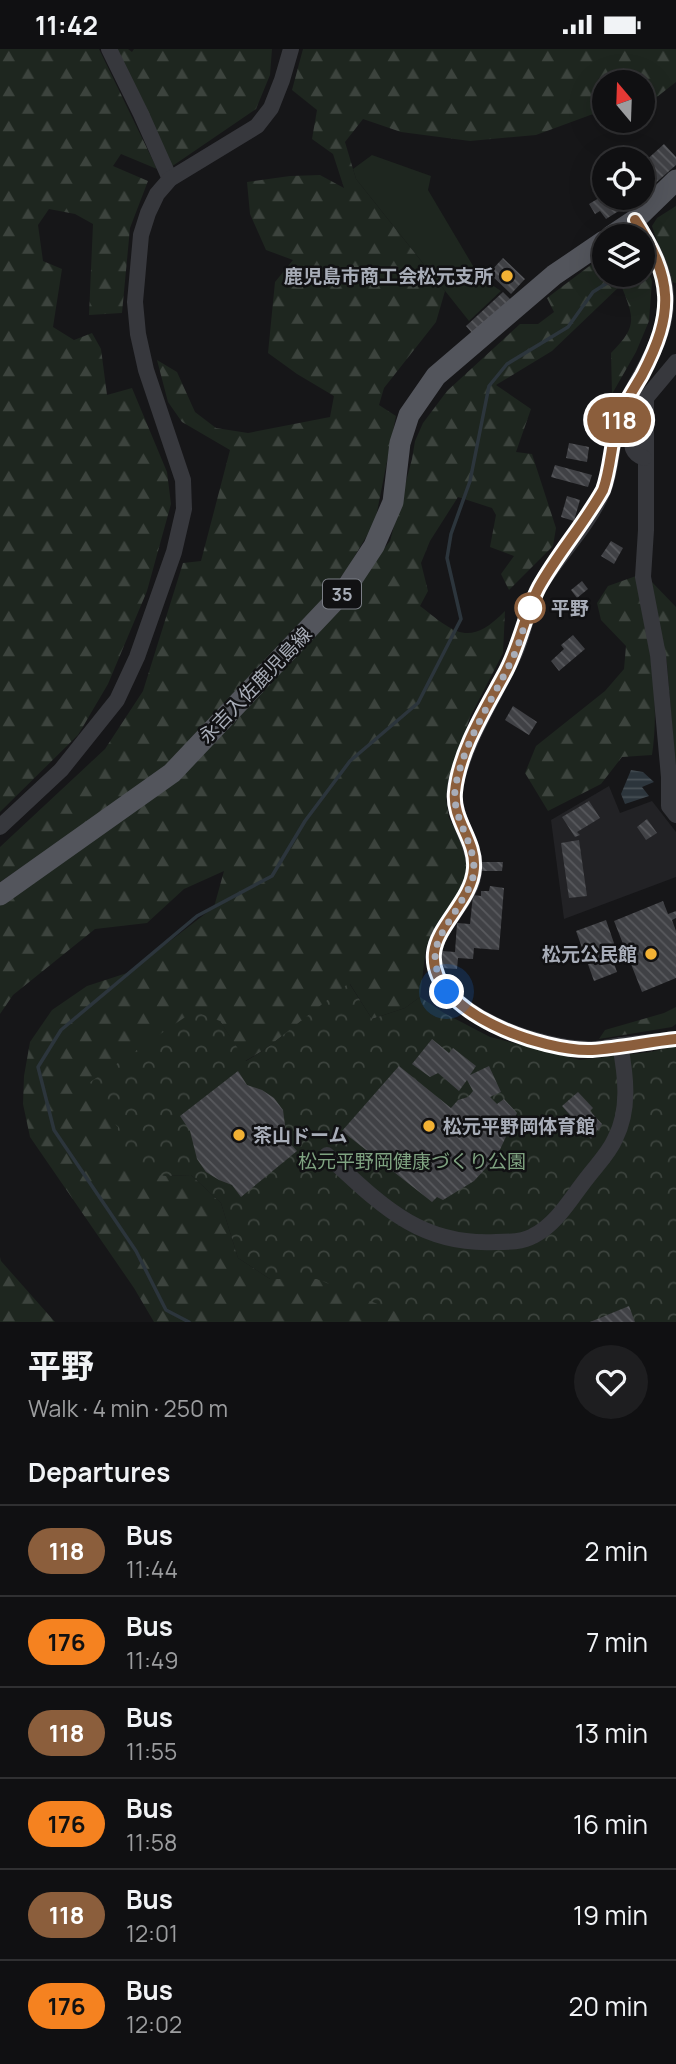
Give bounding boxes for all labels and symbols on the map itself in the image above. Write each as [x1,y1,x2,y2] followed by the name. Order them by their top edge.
[592,70,654,133] north arrow
[284,263,493,289] place label: 鹿児島市商工会松元支所
[499,268,515,284] marker: 鹿児島市商工会松元支所
[579,397,659,443] line badge: 118
[323,579,361,609] road number: 35
[515,593,545,623] marker: 平野
[551,595,589,621] place label: 平野
[193,621,317,749] street label: 永吉入佐鹿児島線
[542,941,637,967] place label: 松元公民館
[643,946,659,962] marker: 松元公民館
[429,974,464,1009] your location
[443,1113,595,1139] place label: 松元平野岡体育館
[421,1118,437,1134] marker: 松元平野岡体育館
[253,1122,347,1148] place label: 茶山ドーム
[231,1127,247,1143] marker: 茶山ドーム
[298,1148,526,1174] park label: 松元平野岡健康づくり公園

